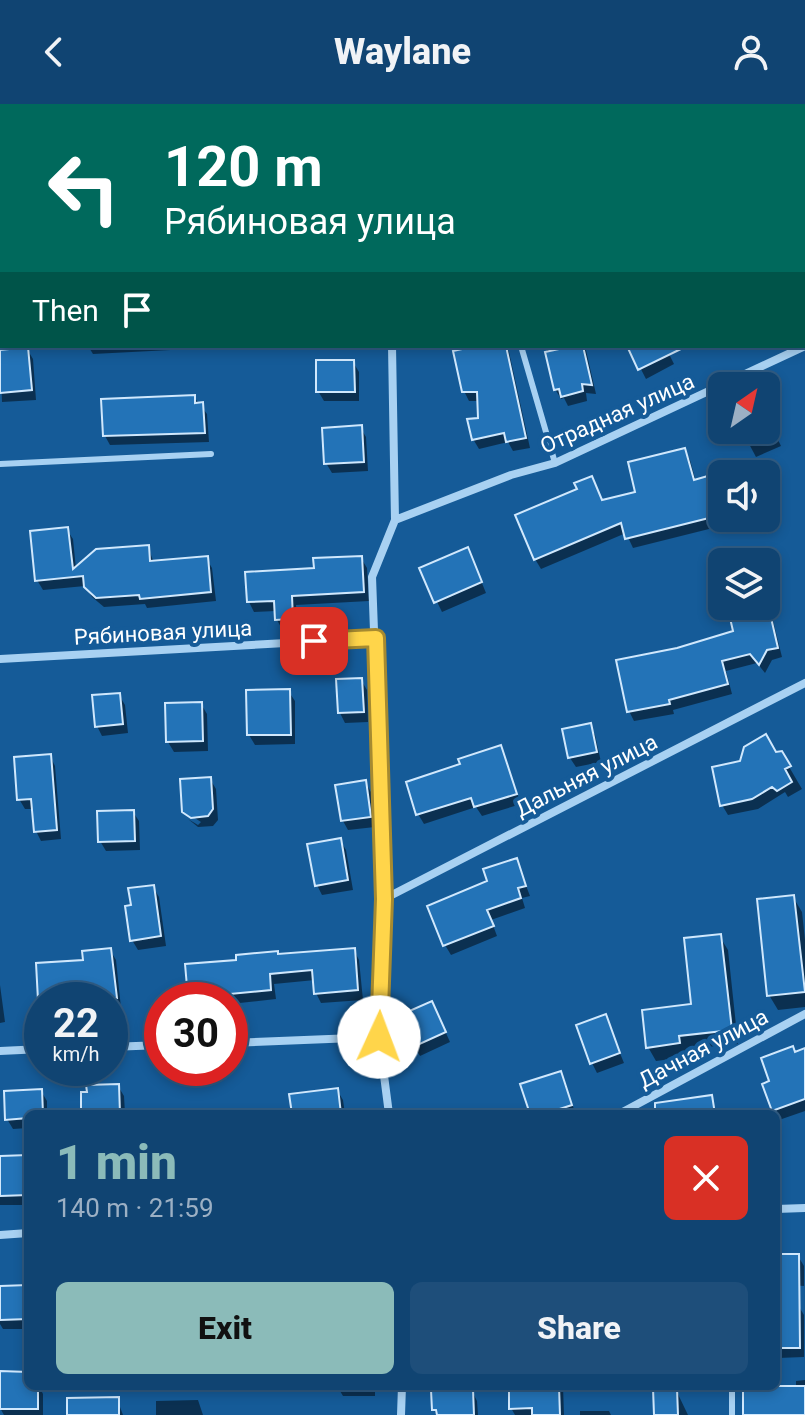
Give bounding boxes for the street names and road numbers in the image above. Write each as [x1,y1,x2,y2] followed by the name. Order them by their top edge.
[536,368,698,459] street label: Отрадная улица
[73,615,253,650] street label: Рябиновая улица
[511,729,661,822] street label: Дальняя улица
[634,1004,772,1093] street label: Дачная улица

